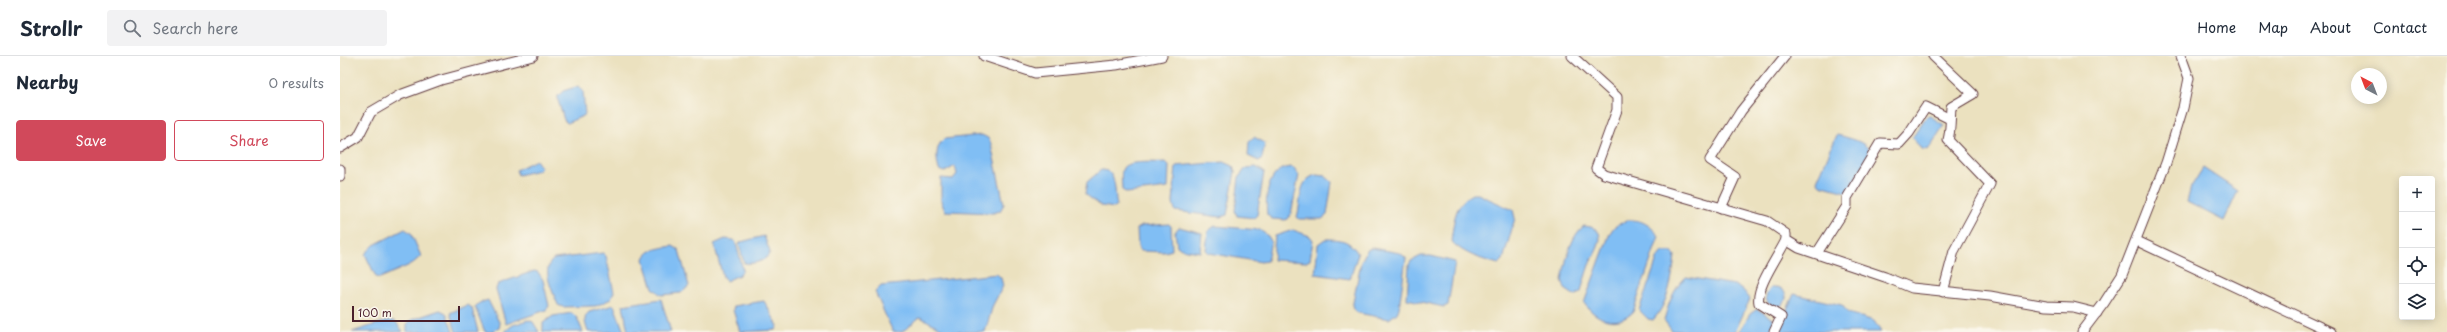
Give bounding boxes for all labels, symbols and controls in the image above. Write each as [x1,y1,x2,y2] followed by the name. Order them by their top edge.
[107,10,387,46] search box
[20,14,83,42] text: Strollr
[153,16,238,39] text: Search here
[121,17,143,39] icon: search
[2197,17,2236,38] text: Home
[2258,17,2288,38] text: Map
[2310,17,2351,38] text: About
[2373,17,2427,38] text: Contact
[2351,68,2387,104] north arrow
[16,69,78,95] text: Nearby
[269,73,324,92] text: 0 results
[16,120,166,161] button: Save
[174,120,324,161] button: Share
[2399,176,2435,320] map controls
[2399,176,2435,212] button: +
[2399,212,2435,248] button: −
[2399,248,2435,284] button: locate
[2399,284,2435,320] button: layers
[352,304,460,323] scale bar
[358,304,392,321] text: 100 m

